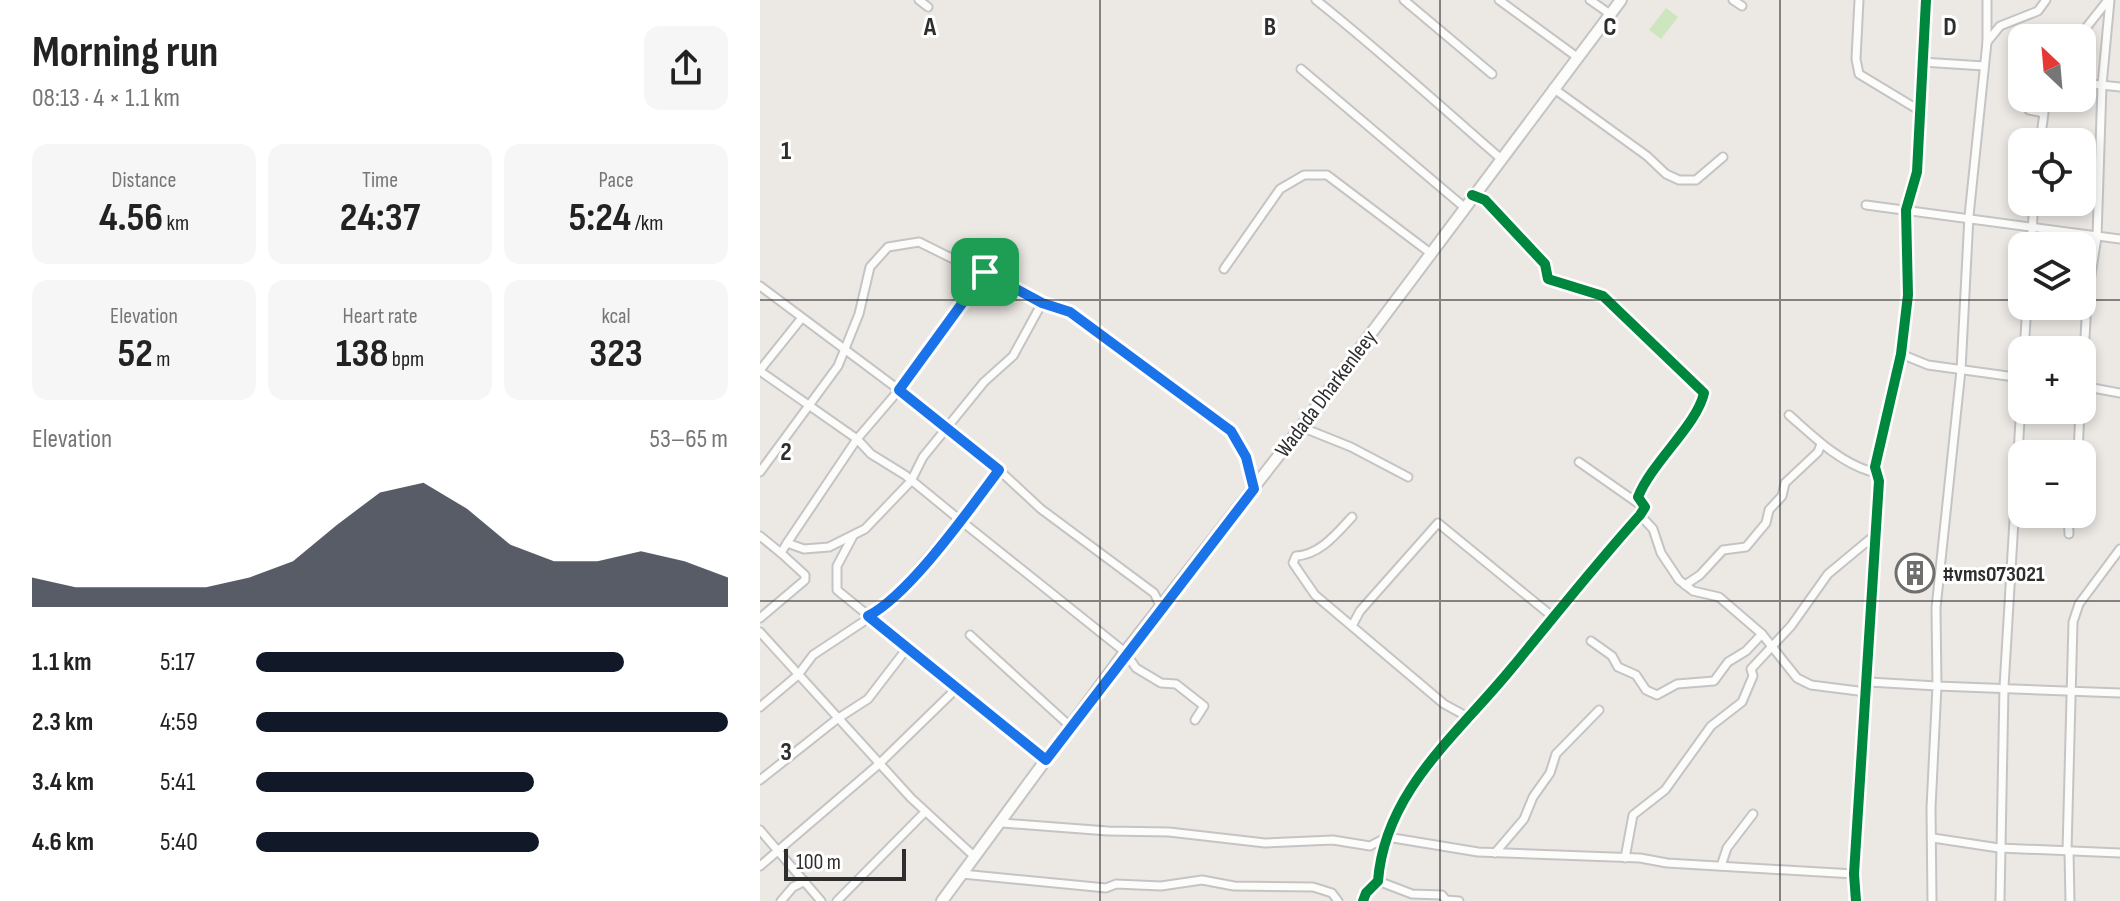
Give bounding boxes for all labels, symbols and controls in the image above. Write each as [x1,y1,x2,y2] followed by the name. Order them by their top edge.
[923,12,937,43] text: A
[1264,12,1276,43] text: B
[1603,12,1617,43] text: C
[1943,12,1957,43] text: D
[2008,24,2096,112] north arrow
[2008,24,2096,528] map controls
[32,26,218,79] text: Morning run
[644,26,728,110] button: share
[32,83,180,114] text: 08:13 · 4 × 1.1 km
[2008,128,2096,216] button: locate
[781,136,791,167] text: 1
[112,167,176,194] text: Distance
[362,167,398,194] text: Time
[598,167,634,194] text: Pace
[99,194,163,242] text: 4.56
[340,194,420,242] text: 24:37
[569,194,631,242] text: 5:24
[163,210,189,237] text: km
[631,210,663,237] text: /km
[2008,232,2096,320] button: layers
[951,238,1019,306] pin
[963,250,1007,294] icon: arrive
[110,303,178,330] text: Elevation
[342,303,418,330] text: Heart rate
[601,303,631,330] text: kcal
[1270,325,1383,463] street label: Wadada Dharkenleey
[118,330,153,378] text: 52
[336,330,388,378] text: 138
[589,330,643,378] text: 323
[2008,336,2096,424] button: +
[153,346,170,373] text: m
[388,346,424,373] text: bpm
[32,424,112,455] text: Elevation
[650,424,728,455] text: 53–65 m
[780,437,792,468] text: 2
[2008,440,2096,528] button: −
[1894,552,1936,594] building icon: #vms073021
[1943,561,2045,588] place label: #vms073021
[32,647,91,678] text: 1.1 km
[160,647,195,678] text: 5:17
[32,707,93,738] text: 2.3 km
[160,707,198,738] text: 4:59
[780,737,792,768] text: 3
[32,767,94,798] text: 3.4 km
[160,767,195,798] text: 5:41
[32,827,94,858] text: 4.6 km
[160,827,198,858] text: 5:40
[784,845,906,881] scale bar
[796,849,841,876] text: 100 m

